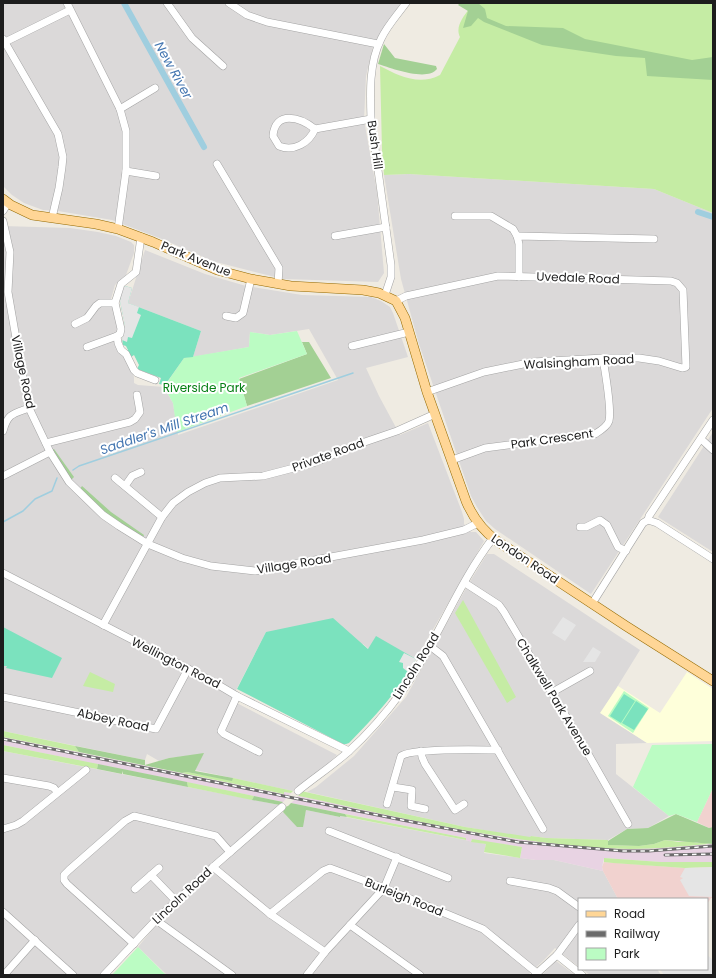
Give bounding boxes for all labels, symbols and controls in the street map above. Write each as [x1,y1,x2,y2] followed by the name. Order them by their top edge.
[150,38,198,103] water label: New River
[364,119,387,171] street label: Bush Hill
[159,237,234,280] street label: Park Avenue
[536,268,620,287] street label: Uvedale Road
[7,333,40,410] street label: Village Road
[523,350,635,373] street label: Walsingham Road
[163,379,246,396] park label: Riverside Park
[97,398,231,459] water label: Saddler's Mill Stream
[510,424,594,453] street label: Park Crescent
[289,434,366,475] street label: Private Road
[488,530,563,588] street label: London Road
[256,549,332,578] street label: Village Road
[388,629,443,702] street label: Lincoln Road
[129,633,224,692] street label: Wellington Road
[512,635,596,759] street label: Chalkwell Park Avenue
[76,704,151,735] street label: Abbey Road
[148,864,215,928] street label: Lincoln Road
[362,873,446,920] street label: Burleigh Road
[578,898,708,970] legend
[614,905,645,922] text: Road
[614,925,660,942] text: Railway
[614,945,641,962] text: Park

